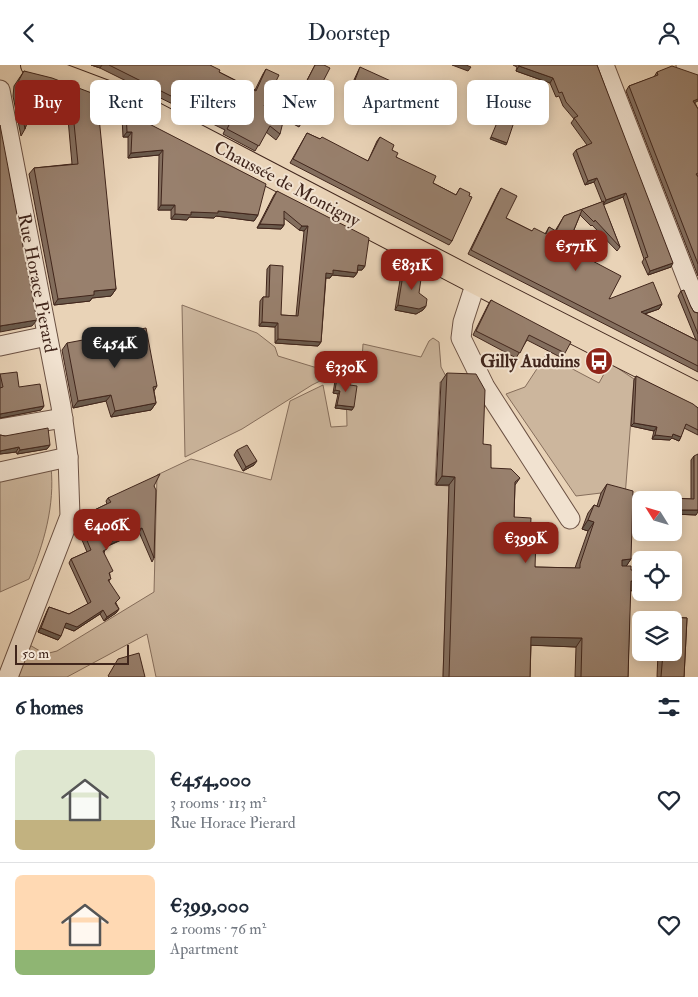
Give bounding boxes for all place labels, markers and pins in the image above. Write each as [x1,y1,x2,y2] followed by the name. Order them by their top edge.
[541,229,611,272] pin: €571K
[377,249,447,291] pin: €831K
[80,327,150,369] pin: €454K
[584,346,614,376] bus stop icon: Gilly Auduins
[480,350,580,373] place label: Gilly Auduins
[311,351,381,393] pin: €330K
[72,509,142,551] pin: €406K
[491,521,561,564] pin: €399K

